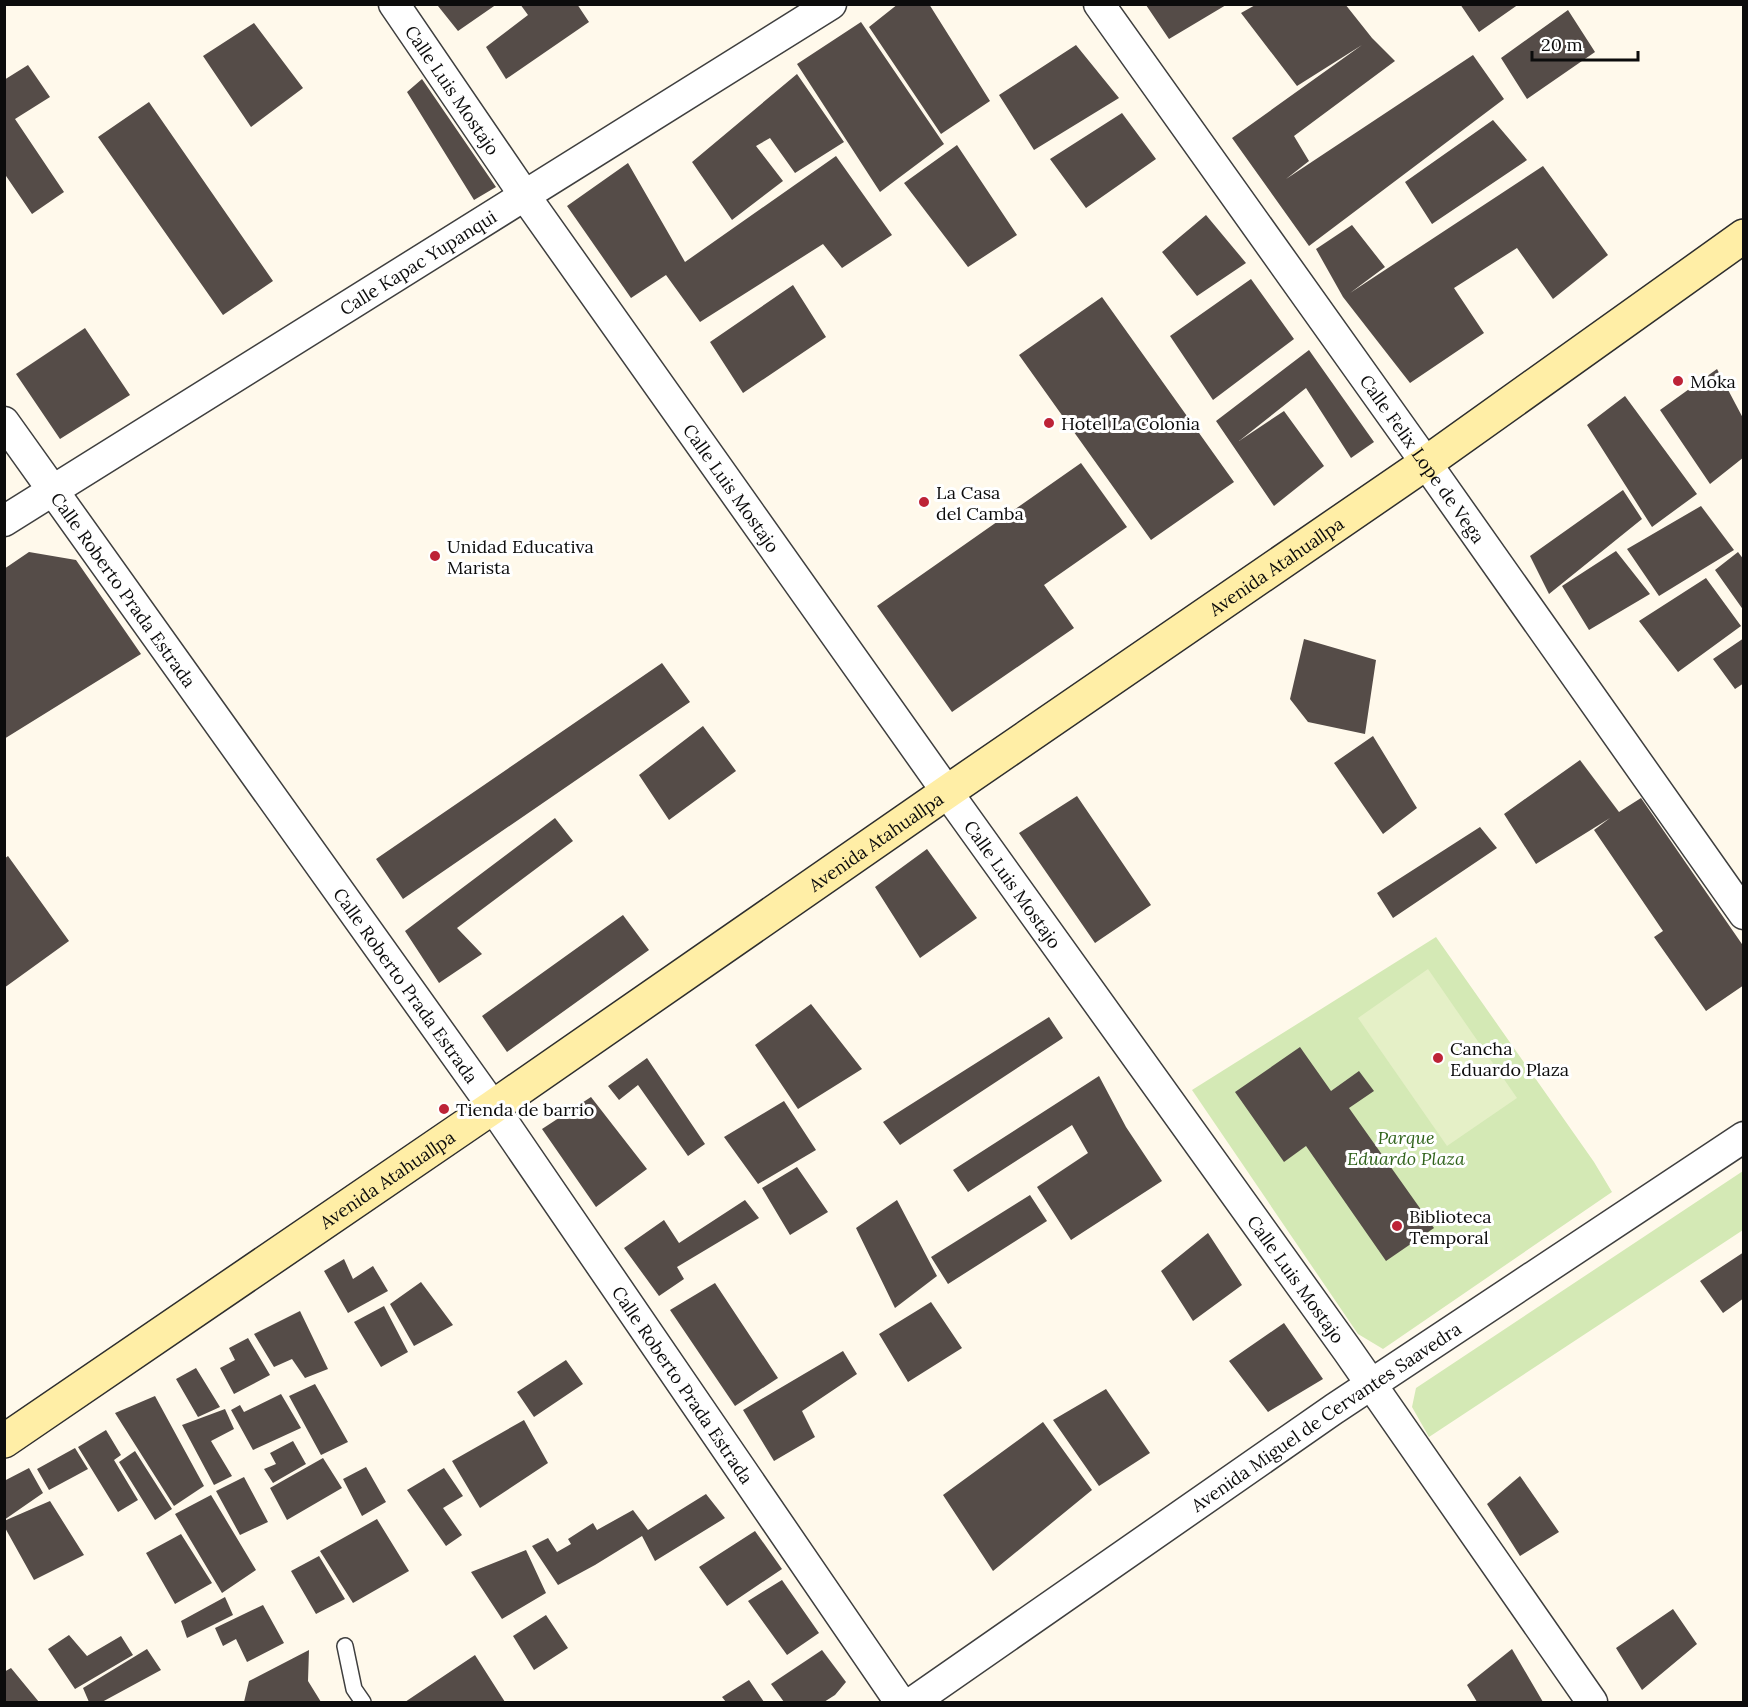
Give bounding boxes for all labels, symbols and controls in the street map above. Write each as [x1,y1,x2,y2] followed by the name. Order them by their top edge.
[400,21,505,159] street label: Calle Luis Mostajo
[1532,24,1638,62] scale bar
[1541,33,1583,56] text: 20 m
[335,205,500,320] street label: Calle Kapac Yupanqui
[1355,370,1490,547] street label: Calle Felix Lope de Vega
[1690,370,1736,393] place label: Moka
[1671,374,1685,388] marker: Moka
[1061,412,1200,435] place label: Hotel La Colonia
[1042,416,1056,430] marker: Hotel La Colonia
[678,419,785,557] street label: Calle Luis Mostajo
[936,481,1024,525] place label: La Casa del Camba
[46,488,201,692] street label: Calle Roberto Prada Estrada
[917,495,931,509] marker: La Casa del Camba
[1203,512,1348,621] street label: Avenida Atahuallpa
[447,535,594,579] place label: Unidad Educativa Marista
[428,549,442,563] marker: Unidad Educativa Marista
[803,787,947,897] street label: Avenida Atahuallpa
[959,815,1067,953] street label: Calle Luis Mostajo
[329,883,484,1087] street label: Calle Roberto Prada Estrada
[1450,1037,1569,1081] place label: Cancha Eduardo Plaza
[1431,1051,1445,1065] marker: Cancha Eduardo Plaza
[456,1098,594,1121] place label: Tienda de barrio
[437,1102,451,1116] marker: Tienda de barrio
[314,1125,459,1234] street label: Avenida Atahuallpa
[1347,1126,1465,1170] park label: Parque Eduardo Plaza
[1409,1205,1492,1249] place label: Biblioteca Temporal
[1243,1210,1350,1348] street label: Calle Luis Mostajo
[1390,1219,1404,1233] marker: Biblioteca Temporal
[607,1281,759,1488] street label: Calle Roberto Prada Estrada
[1186,1317,1465,1517] street label: Avenida Miguel de Cervantes Saavedra

